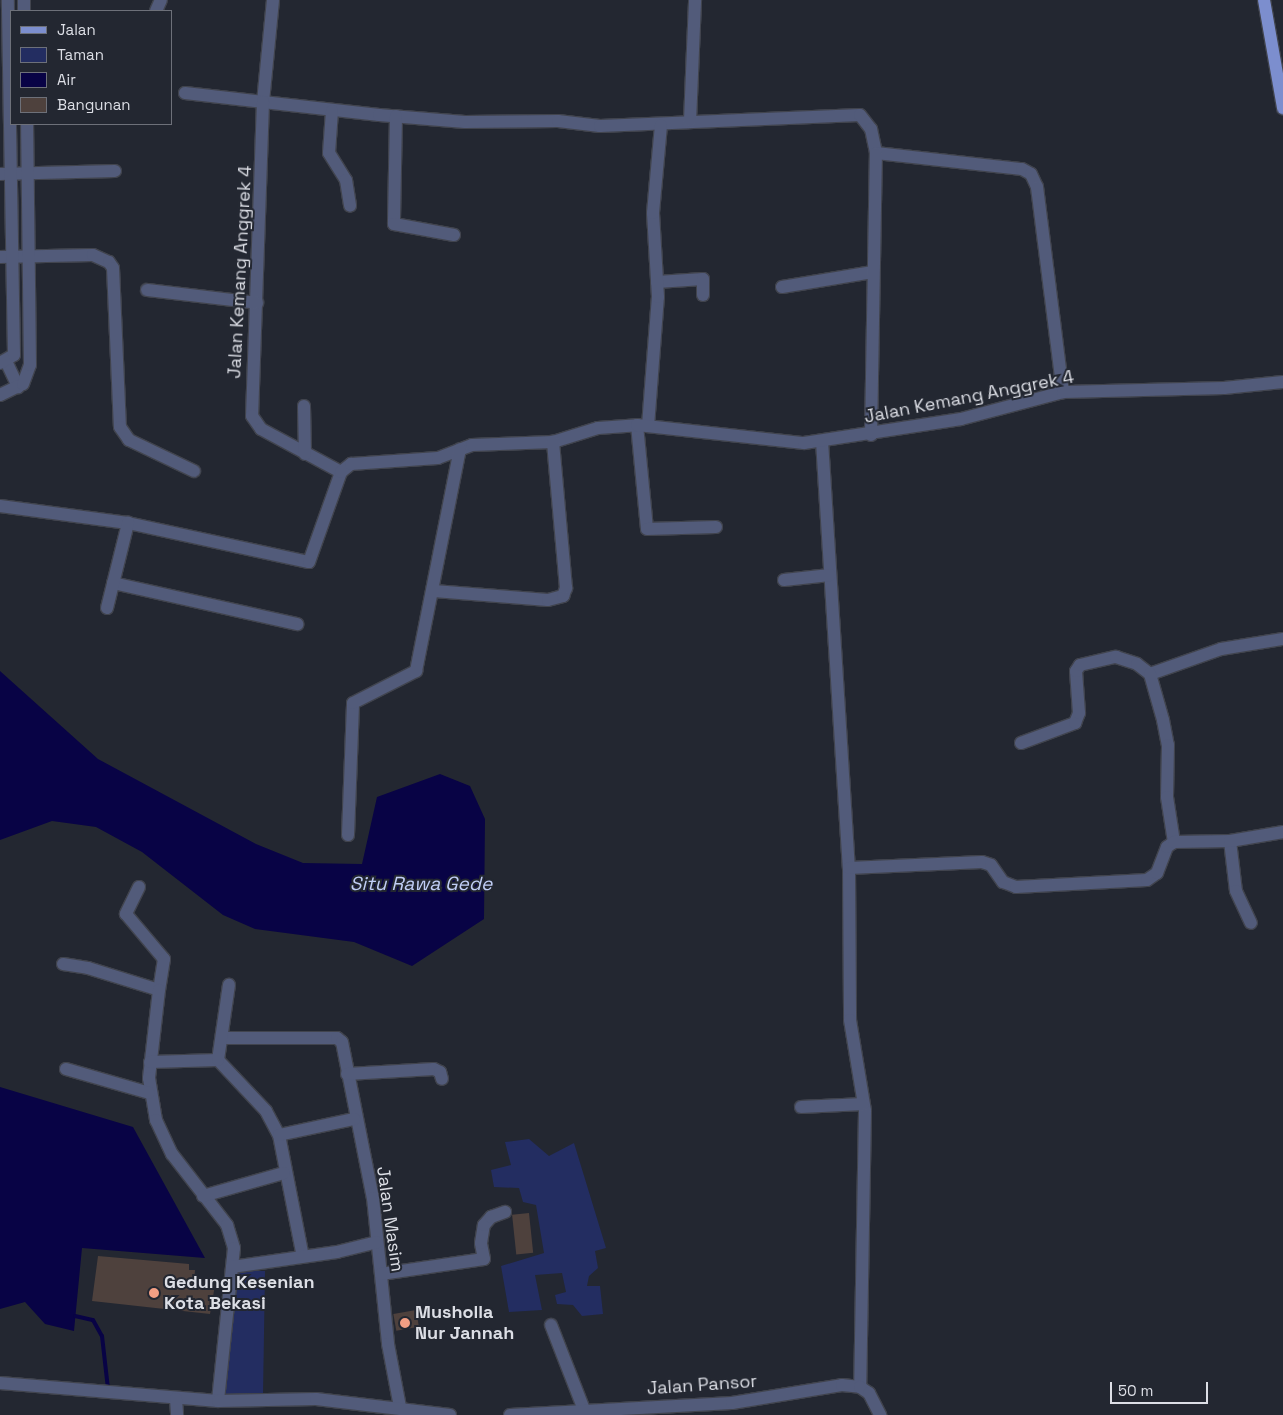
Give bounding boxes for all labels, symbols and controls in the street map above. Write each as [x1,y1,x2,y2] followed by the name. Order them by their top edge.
[10,10,172,125] legend
[57,20,96,39] text: Jalan
[57,45,104,64] text: Taman
[57,70,76,89] text: Air
[57,95,131,114] text: Bangunan
[224,165,256,379] street label: Jalan Kemang Anggrek 4
[862,366,1076,428] street label: Jalan Kemang Anggrek 4
[350,873,492,895] water label: Situ Rawa Gede
[372,1165,408,1273] street label: Jalan Masim
[164,1272,315,1315] place label: Gedung Kesenian Kota Bekasi
[148,1287,160,1299] marker: Gedung Kesenian Kota Bekasi
[415,1302,514,1345] place label: Musholla Nur Jannah
[399,1317,411,1329] marker: Musholla Nur Jannah
[646,1370,758,1400] street label: Jalan Pansor
[1113,1372,1210,1404] scale bar
[1118,1381,1153,1400] text: 50 m

